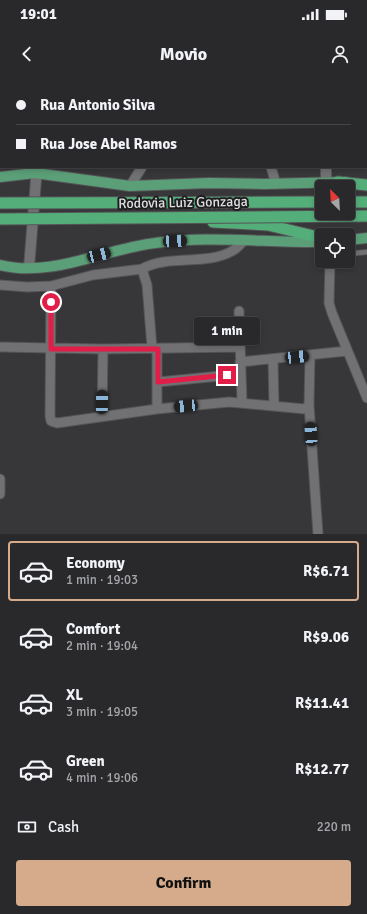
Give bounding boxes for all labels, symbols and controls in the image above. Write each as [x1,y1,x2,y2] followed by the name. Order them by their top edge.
[20,5,57,23] text: 19:01
[16,43,38,65] icon: back
[160,43,207,65] text: Movio
[329,43,351,65] icon: person
[40,96,155,114] text: Rua Antonio Silva
[40,135,177,153] text: Rua Jose Abel Ramos
[315,180,355,220] north arrow
[315,180,355,268] map controls
[118,193,248,212] street label: Rodovia Luiz Gonzaga
[315,228,355,268] button: locate
[163,234,187,248] car
[86,246,112,264] car
[42,293,60,311] route start
[194,317,260,345] callout: 1 min
[211,323,243,339] text: 1 min
[284,350,310,364] car
[218,366,236,384] route end
[96,390,108,414] car
[174,399,198,413] car
[304,422,318,446] car
[18,553,54,589] icon: car
[66,554,125,572] text: Economy
[303,562,349,580] text: R$6.71
[66,572,138,588] text: 1 min · 19:03
[18,619,54,655] icon: car
[66,620,120,638] text: Comfort
[303,628,349,646] text: R$9.06
[66,638,138,654] text: 2 min · 19:04
[18,685,54,721] icon: car
[66,686,83,704] text: XL
[295,694,349,712] text: R$11.41
[66,704,138,720] text: 3 min · 19:05
[18,751,54,787] icon: car
[66,752,105,770] text: Green
[295,760,349,778] text: R$12.77
[66,770,138,786] text: 4 min · 19:06
[16,816,38,838] icon: cash
[48,818,79,836] text: Cash
[317,819,351,835] text: 220 m
[16,860,351,906] button: Confirm

